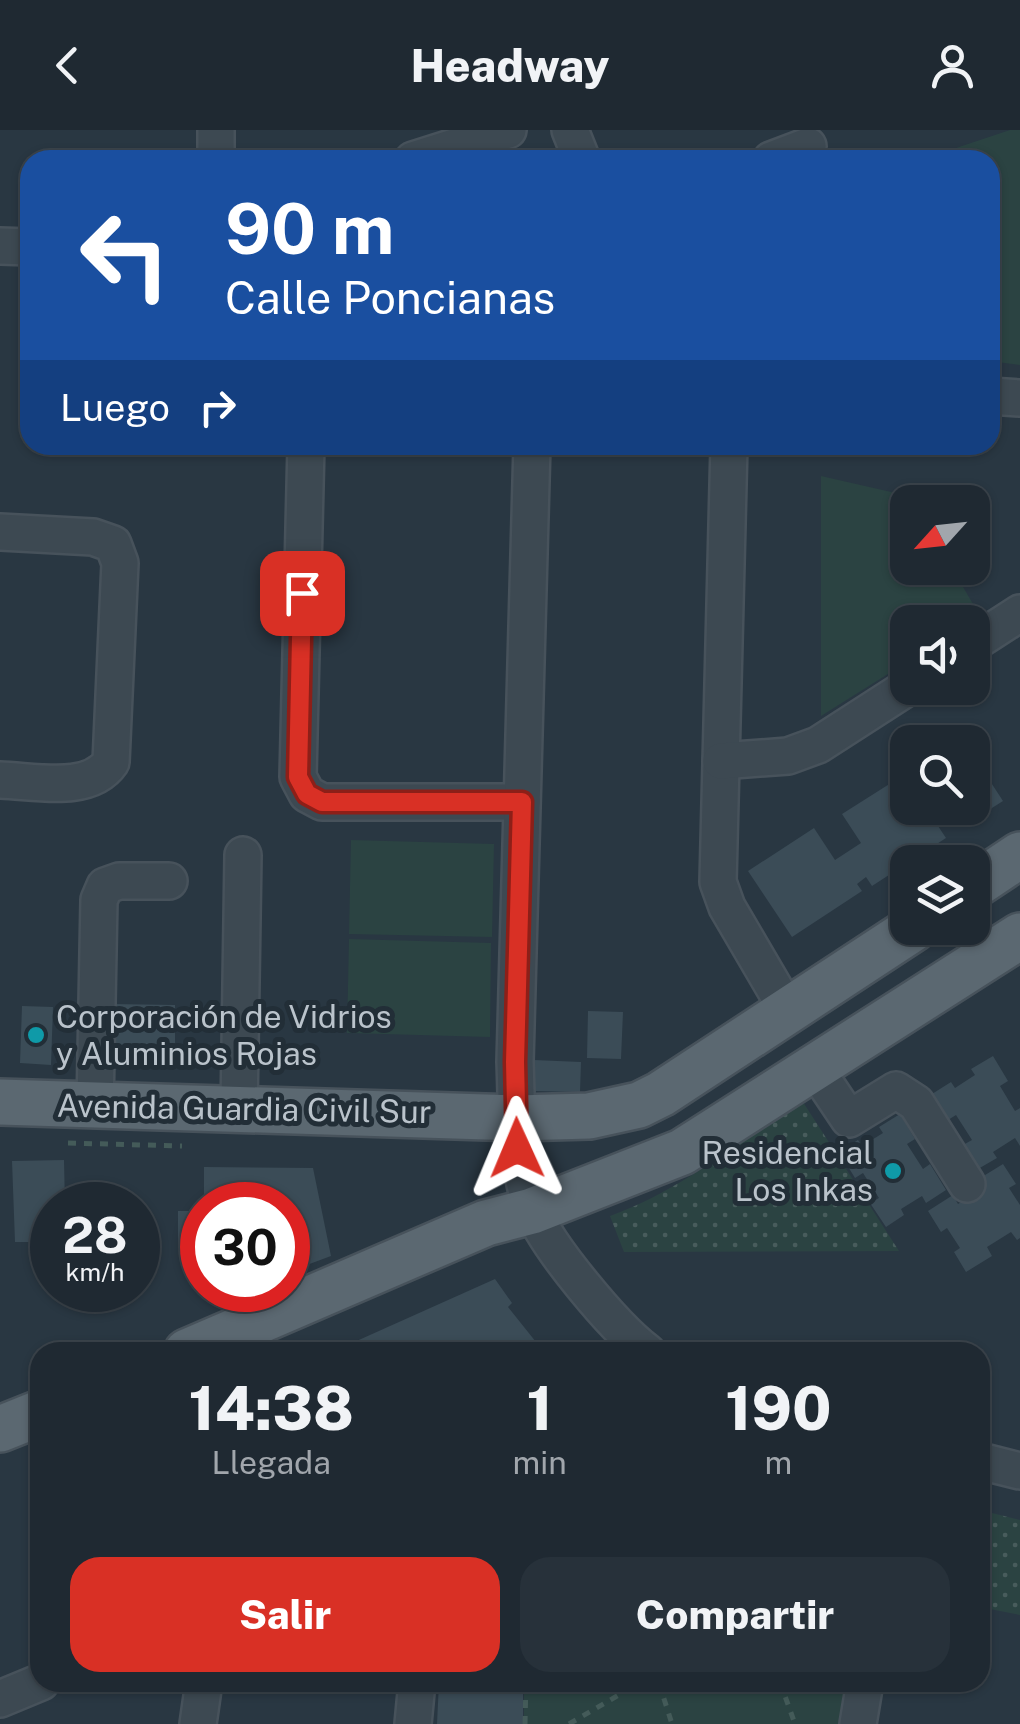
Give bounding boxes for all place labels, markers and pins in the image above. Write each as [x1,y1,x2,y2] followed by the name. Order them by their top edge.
[260,551,345,636] pin
[56,998,392,1072] place label: Corporación de Vidrios y Aluminios Rojas
[25,1024,47,1046] marker: Corporación de Vidrios y Aluminios Rojas
[702,1134,873,1208] place label: Residencial Los Inkas
[882,1160,904,1182] marker: Residencial Los Inkas

